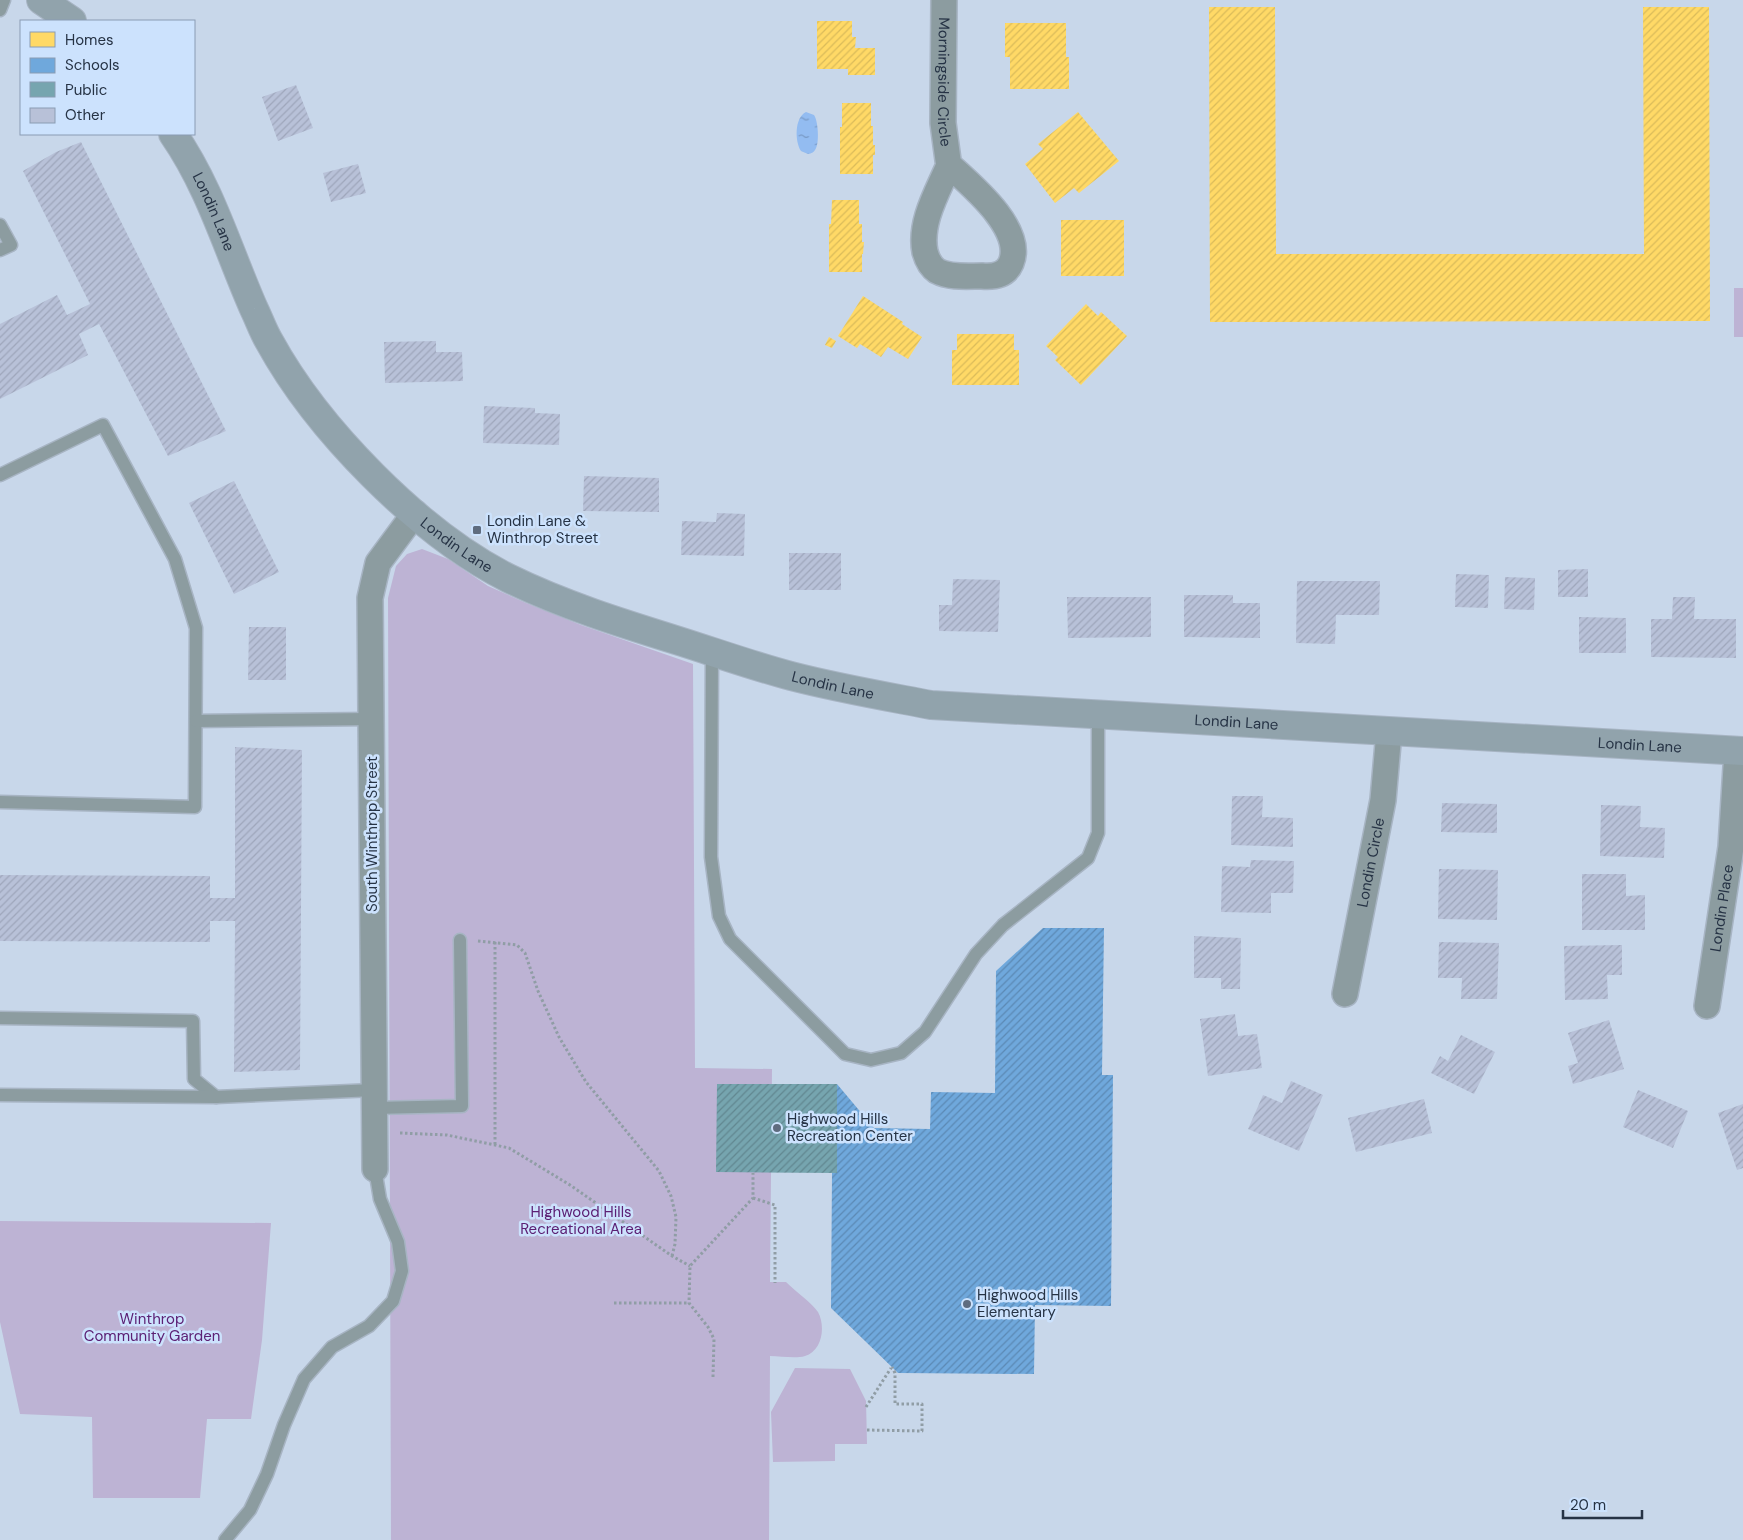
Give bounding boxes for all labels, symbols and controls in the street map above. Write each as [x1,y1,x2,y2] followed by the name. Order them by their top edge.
[933,17,956,148] street label: Morningside Circle
[20,20,195,135] legend
[65,30,114,50] text: Homes
[65,55,120,75] text: Schools
[65,80,107,100] text: Public
[65,105,106,125] text: Other
[188,169,239,254] street label: Londin Lane
[487,511,598,548] place label: Londin Lane & Winthrop Street
[416,513,496,577] street label: Londin Lane
[471,524,483,536] marker: Londin Lane & Winthrop Street
[789,667,876,704] street label: Londin Lane
[1194,710,1279,735] street label: Londin Lane
[1597,733,1682,758] street label: Londin Lane
[362,756,382,912] street label: South Winthrop Street
[1352,816,1389,909] street label: Londin Circle
[1705,863,1738,953] street label: Londin Place
[787,1109,913,1146] place label: Highwood Hills Recreation Center
[771,1122,783,1134] marker: Highwood Hills Recreation Center
[520,1202,642,1239] park label: Highwood Hills Recreational Area
[977,1285,1078,1322] place label: Highwood Hills Elementary
[961,1298,973,1310] marker: Highwood Hills Elementary
[84,1309,220,1346] park label: Winthrop Community Garden
[1563,1488,1642,1520] scale bar
[1570,1495,1606,1515] text: 20 m

